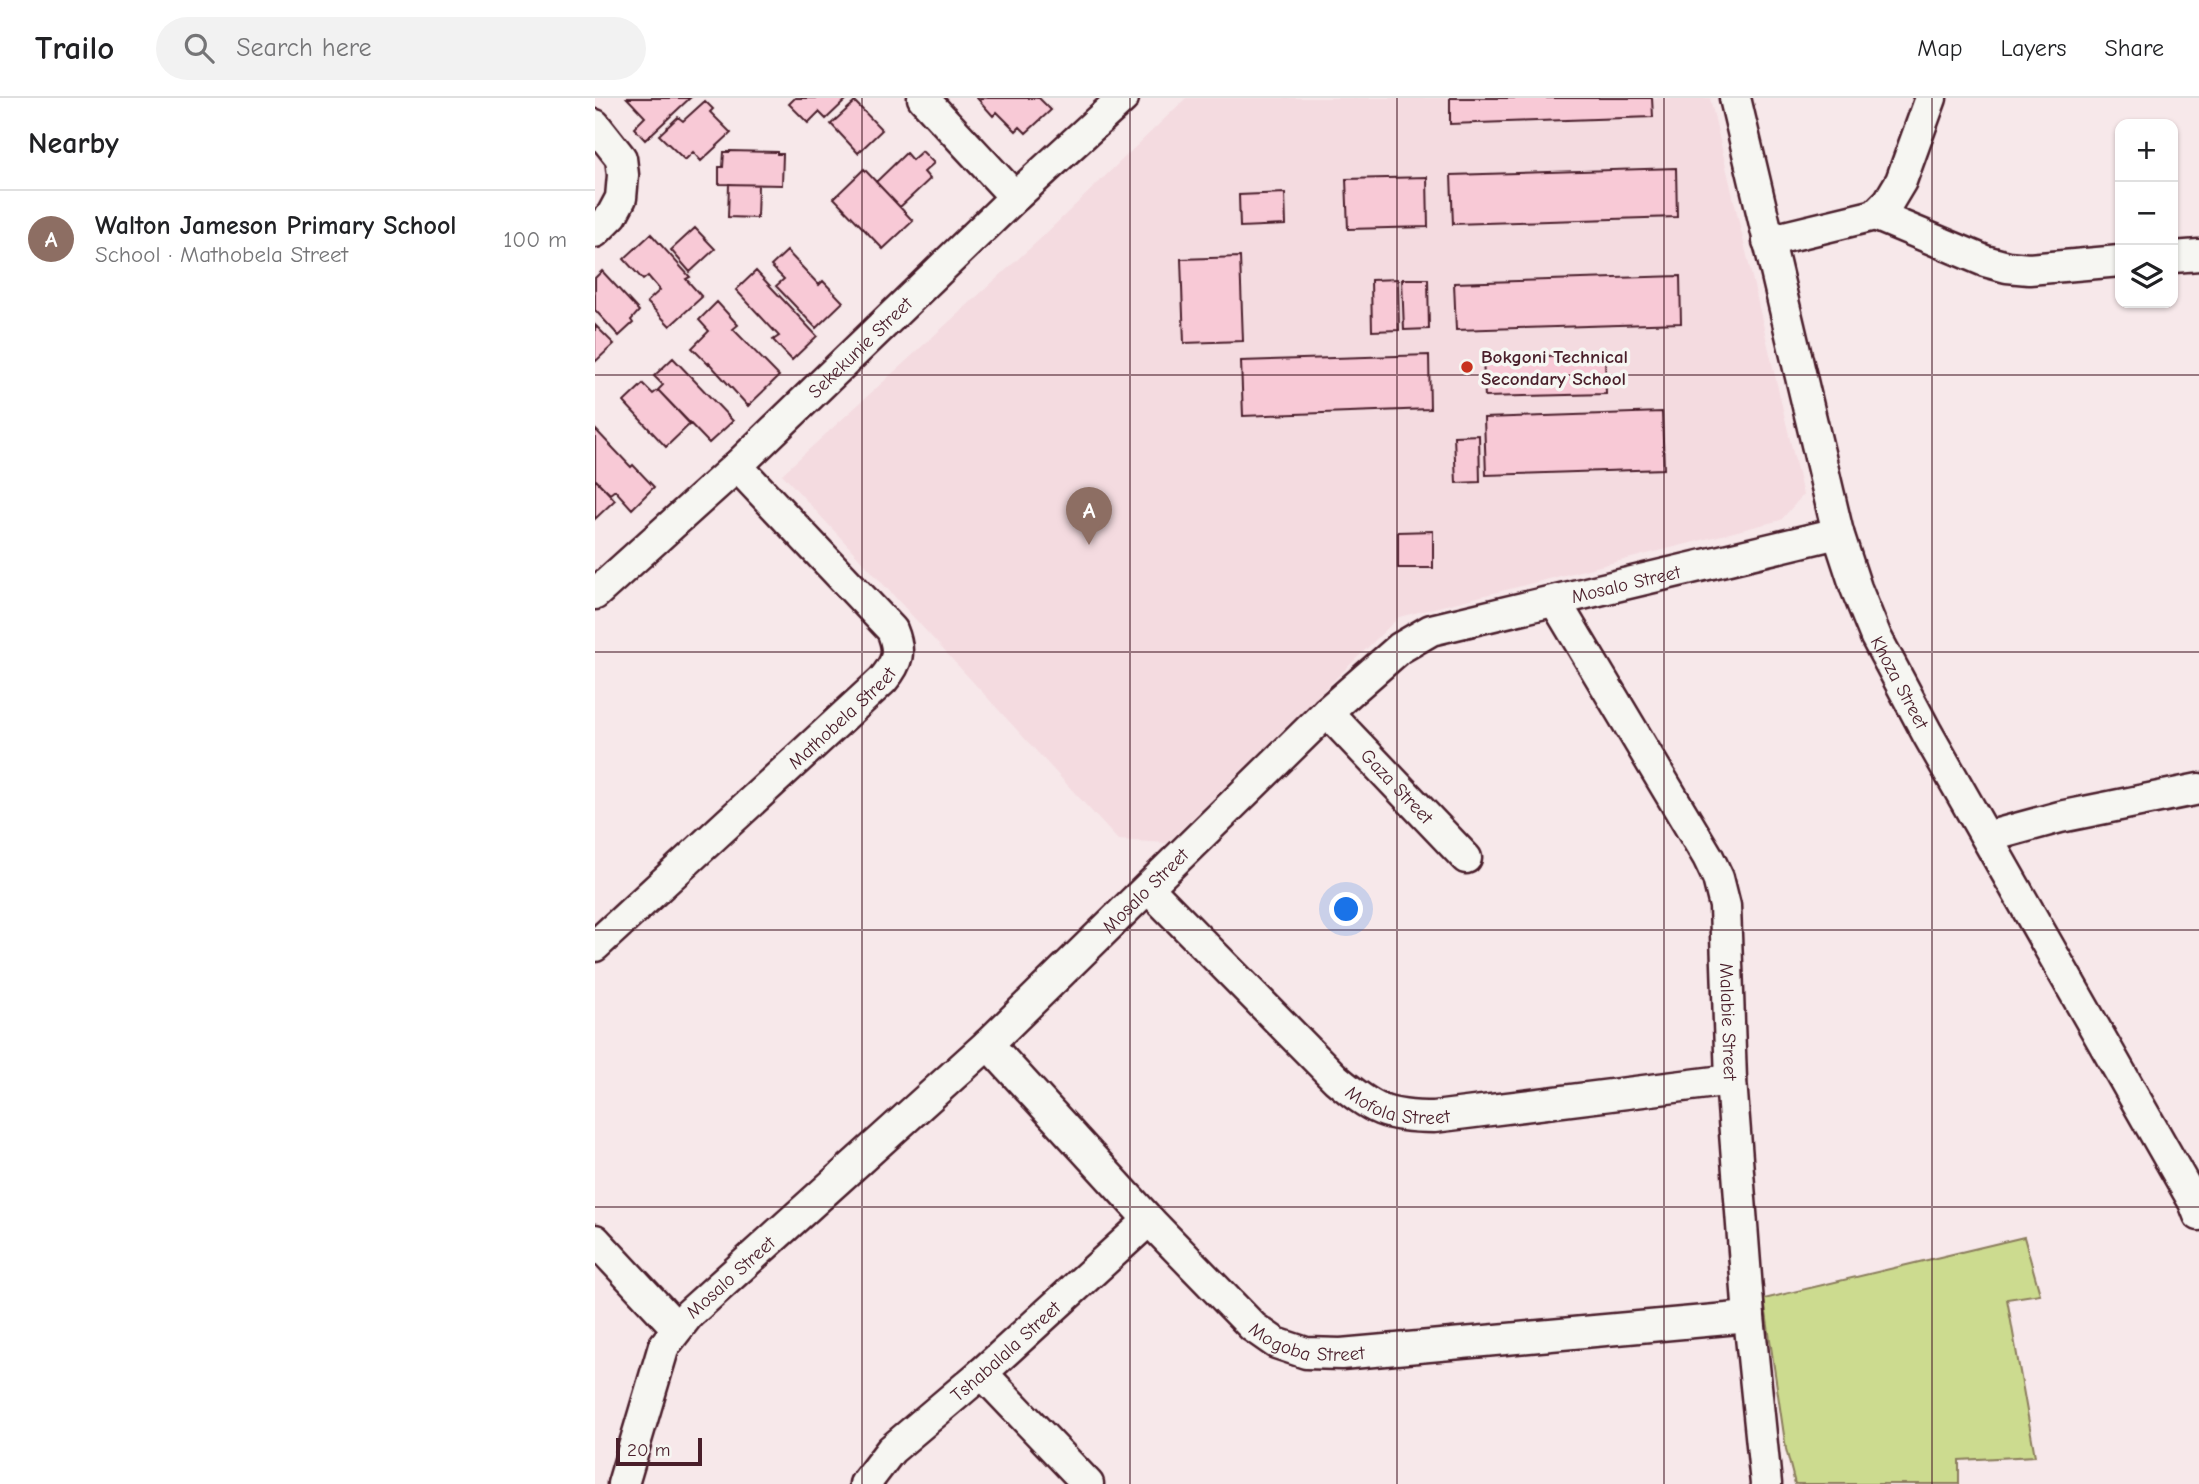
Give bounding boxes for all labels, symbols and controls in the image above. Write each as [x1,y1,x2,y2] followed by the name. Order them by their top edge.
[156,17,646,80] search box
[35,29,114,67] text: Trailo
[180,29,218,67] icon: search
[236,33,372,63] text: Search here
[1917,34,1963,62] text: Map
[2001,34,2066,62] text: Layers
[2104,34,2164,62] text: Share
[2115,119,2178,308] map controls
[2115,119,2178,182] button: +
[28,126,119,161] text: Nearby
[2115,182,2178,245] button: −
[95,211,456,241] text: Walton Jameson Primary School
[45,226,57,253] text: A
[503,226,567,253] text: 100 m
[95,241,348,268] text: School · Mathobela Street
[2115,245,2178,308] button: layers
[804,292,917,403] street label: Sekekunie Street
[1481,346,1628,390] place label: Bokgoni Technical Secondary School
[1459,359,1475,375] marker: Bokgoni Technical Secondary School
[1066,487,1112,545] pin: A
[1569,561,1683,608] street label: Mosalo Street
[1865,632,1933,733] street label: Khoza Street
[784,663,901,774] street label: Mathobela Street
[1356,745,1438,829] street label: Gaza Street
[1098,844,1194,938] street label: Mosalo Street
[1329,892,1363,926] your location
[1715,962,1741,1081] street label: Malabie Street
[1341,1081,1452,1129] street label: Mofola Street
[682,1232,780,1323] street label: Mosalo Street
[947,1296,1066,1407] street label: Tshabalala Street
[1245,1318,1366,1366] street label: Mogoba Street
[616,1435,702,1467] scale bar
[627,1439,671,1461] text: 20 m

